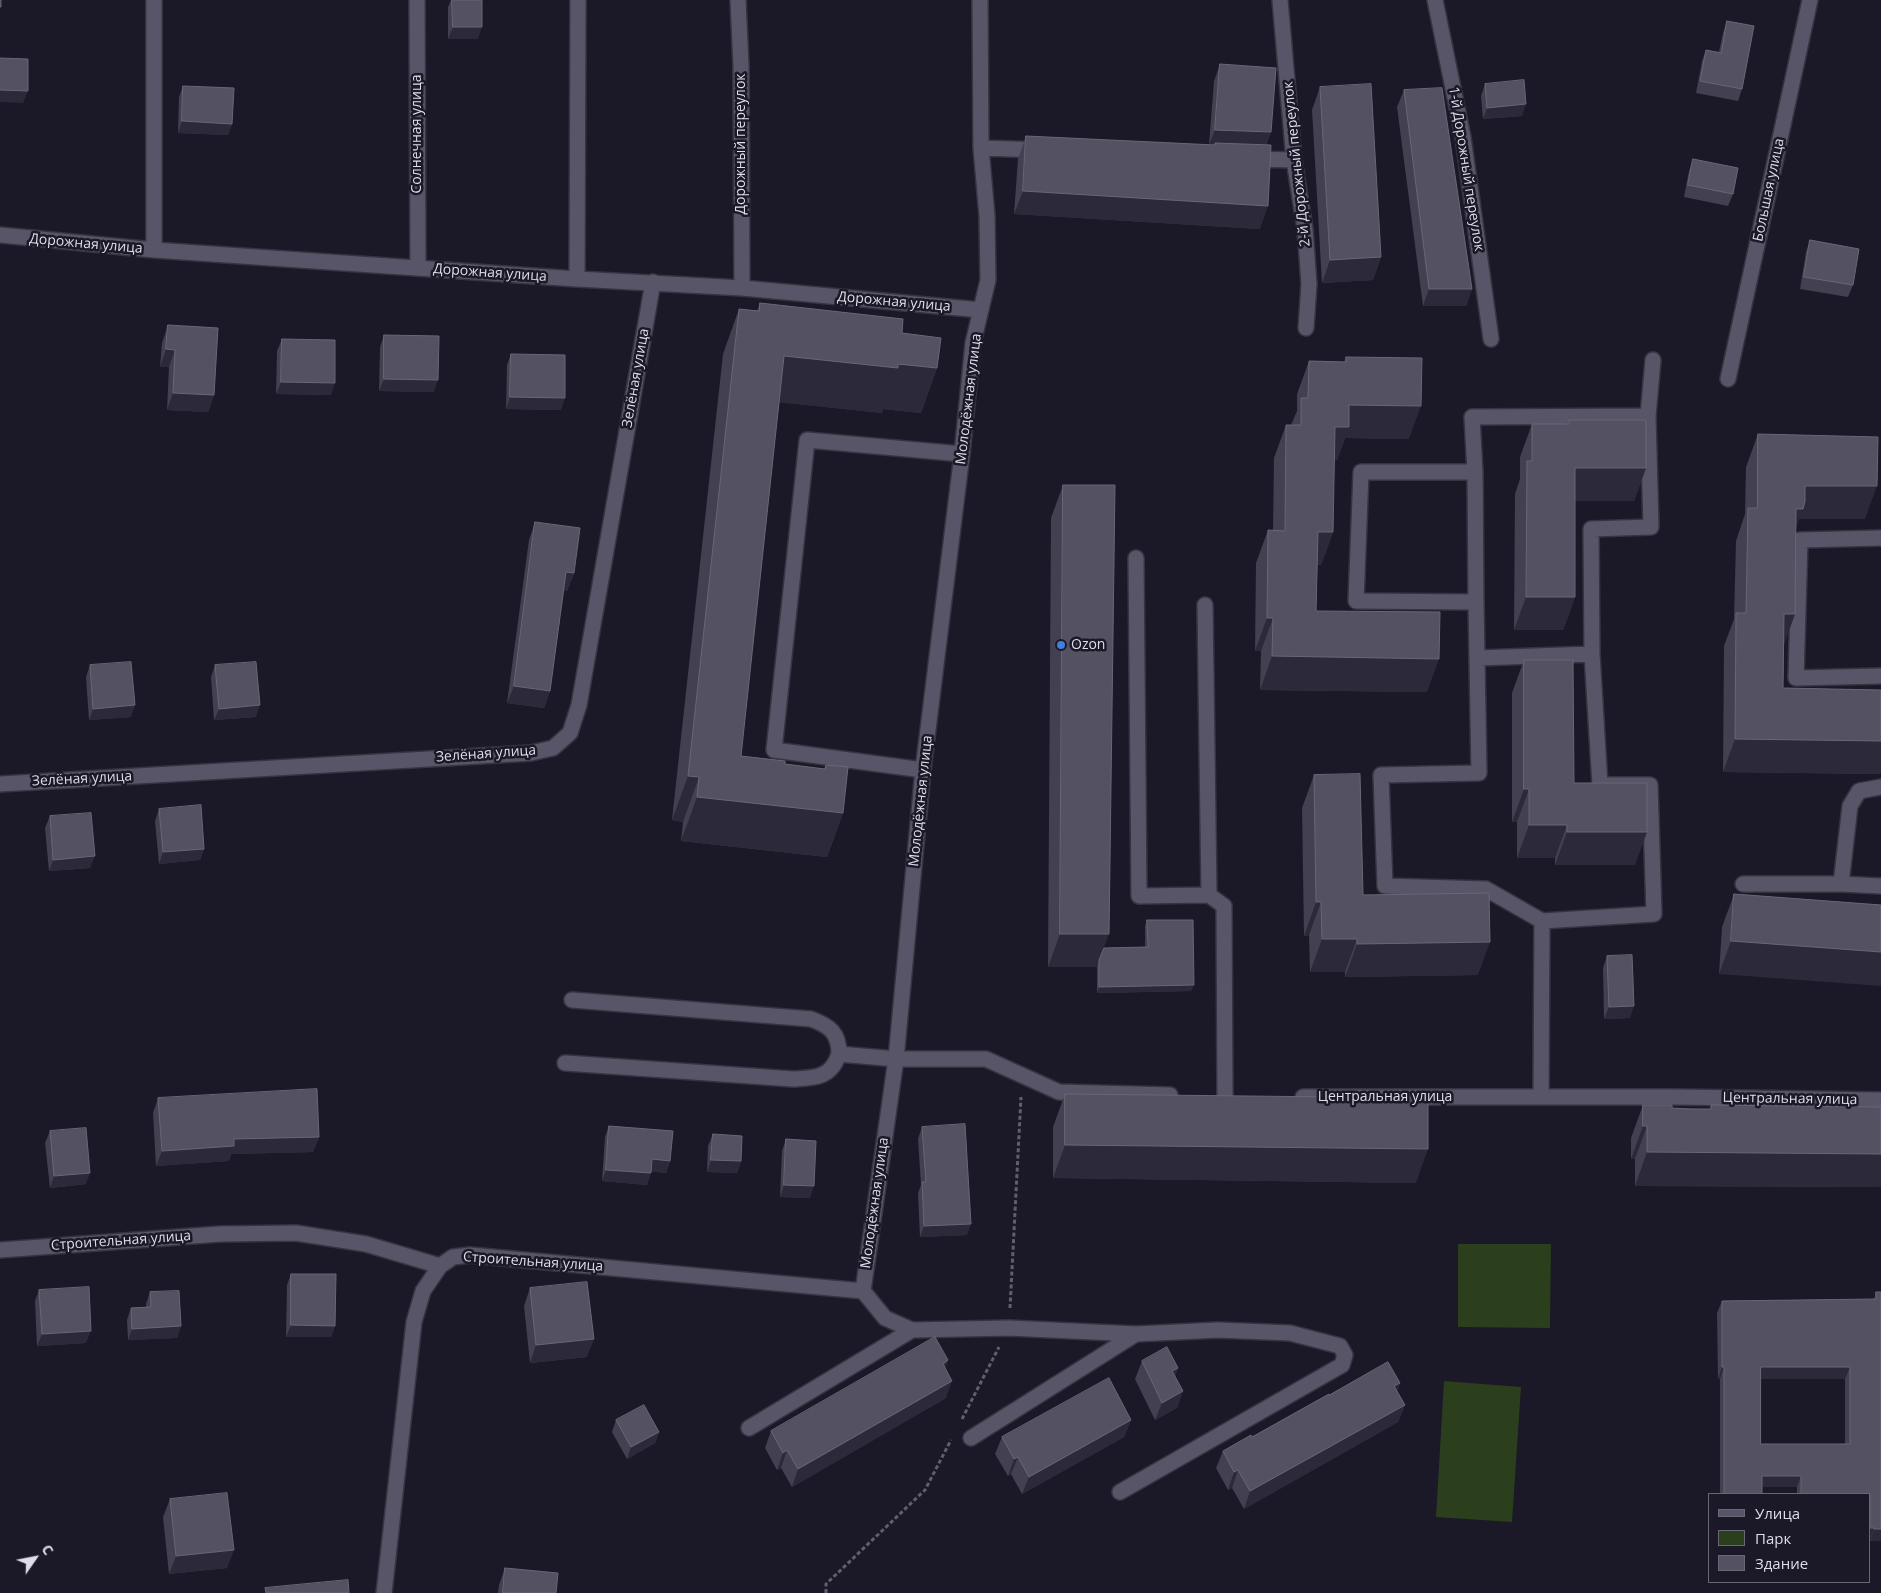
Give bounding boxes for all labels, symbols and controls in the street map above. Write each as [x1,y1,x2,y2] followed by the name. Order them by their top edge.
[733,73,749,215] street label: Дорожный переулок
[409,75,425,193] street label: Солнечная улица
[1280,81,1314,247] street label: 2-й Дорожный переулок
[1445,86,1487,252] street label: 1-й Дорожный переулок
[1750,137,1788,243] street label: Большая улица
[29,231,143,257] street label: Дорожная улица
[433,261,547,285] street label: Дорожная улица
[837,289,951,315] street label: Дорожная улица
[619,327,653,429] street label: Зелёная улица
[953,332,985,466] street label: Молодёжная улица
[1071,637,1105,653] place label: Ozon
[1055,639,1067,651] marker: Ozon
[906,734,936,868] street label: Молодёжная улица
[435,742,537,766] street label: Зелёная улица
[31,768,133,790] street label: Зелёная улица
[1318,1089,1452,1105] street label: Центральная улица
[1722,1089,1858,1109] street label: Центральная улица
[857,1136,893,1270] street label: Молодёжная улица
[50,1228,192,1254] street label: Строительная улица
[462,1249,604,1275] street label: Строительная улица
[1708,1493,1871,1583] legend
[1755,1503,1800,1523] text: Улица
[1755,1528,1791,1548] text: Парк
[10,1533,60,1583] north arrow
[38,1541,58,1558] text: С
[1755,1553,1808,1573] text: Здание

